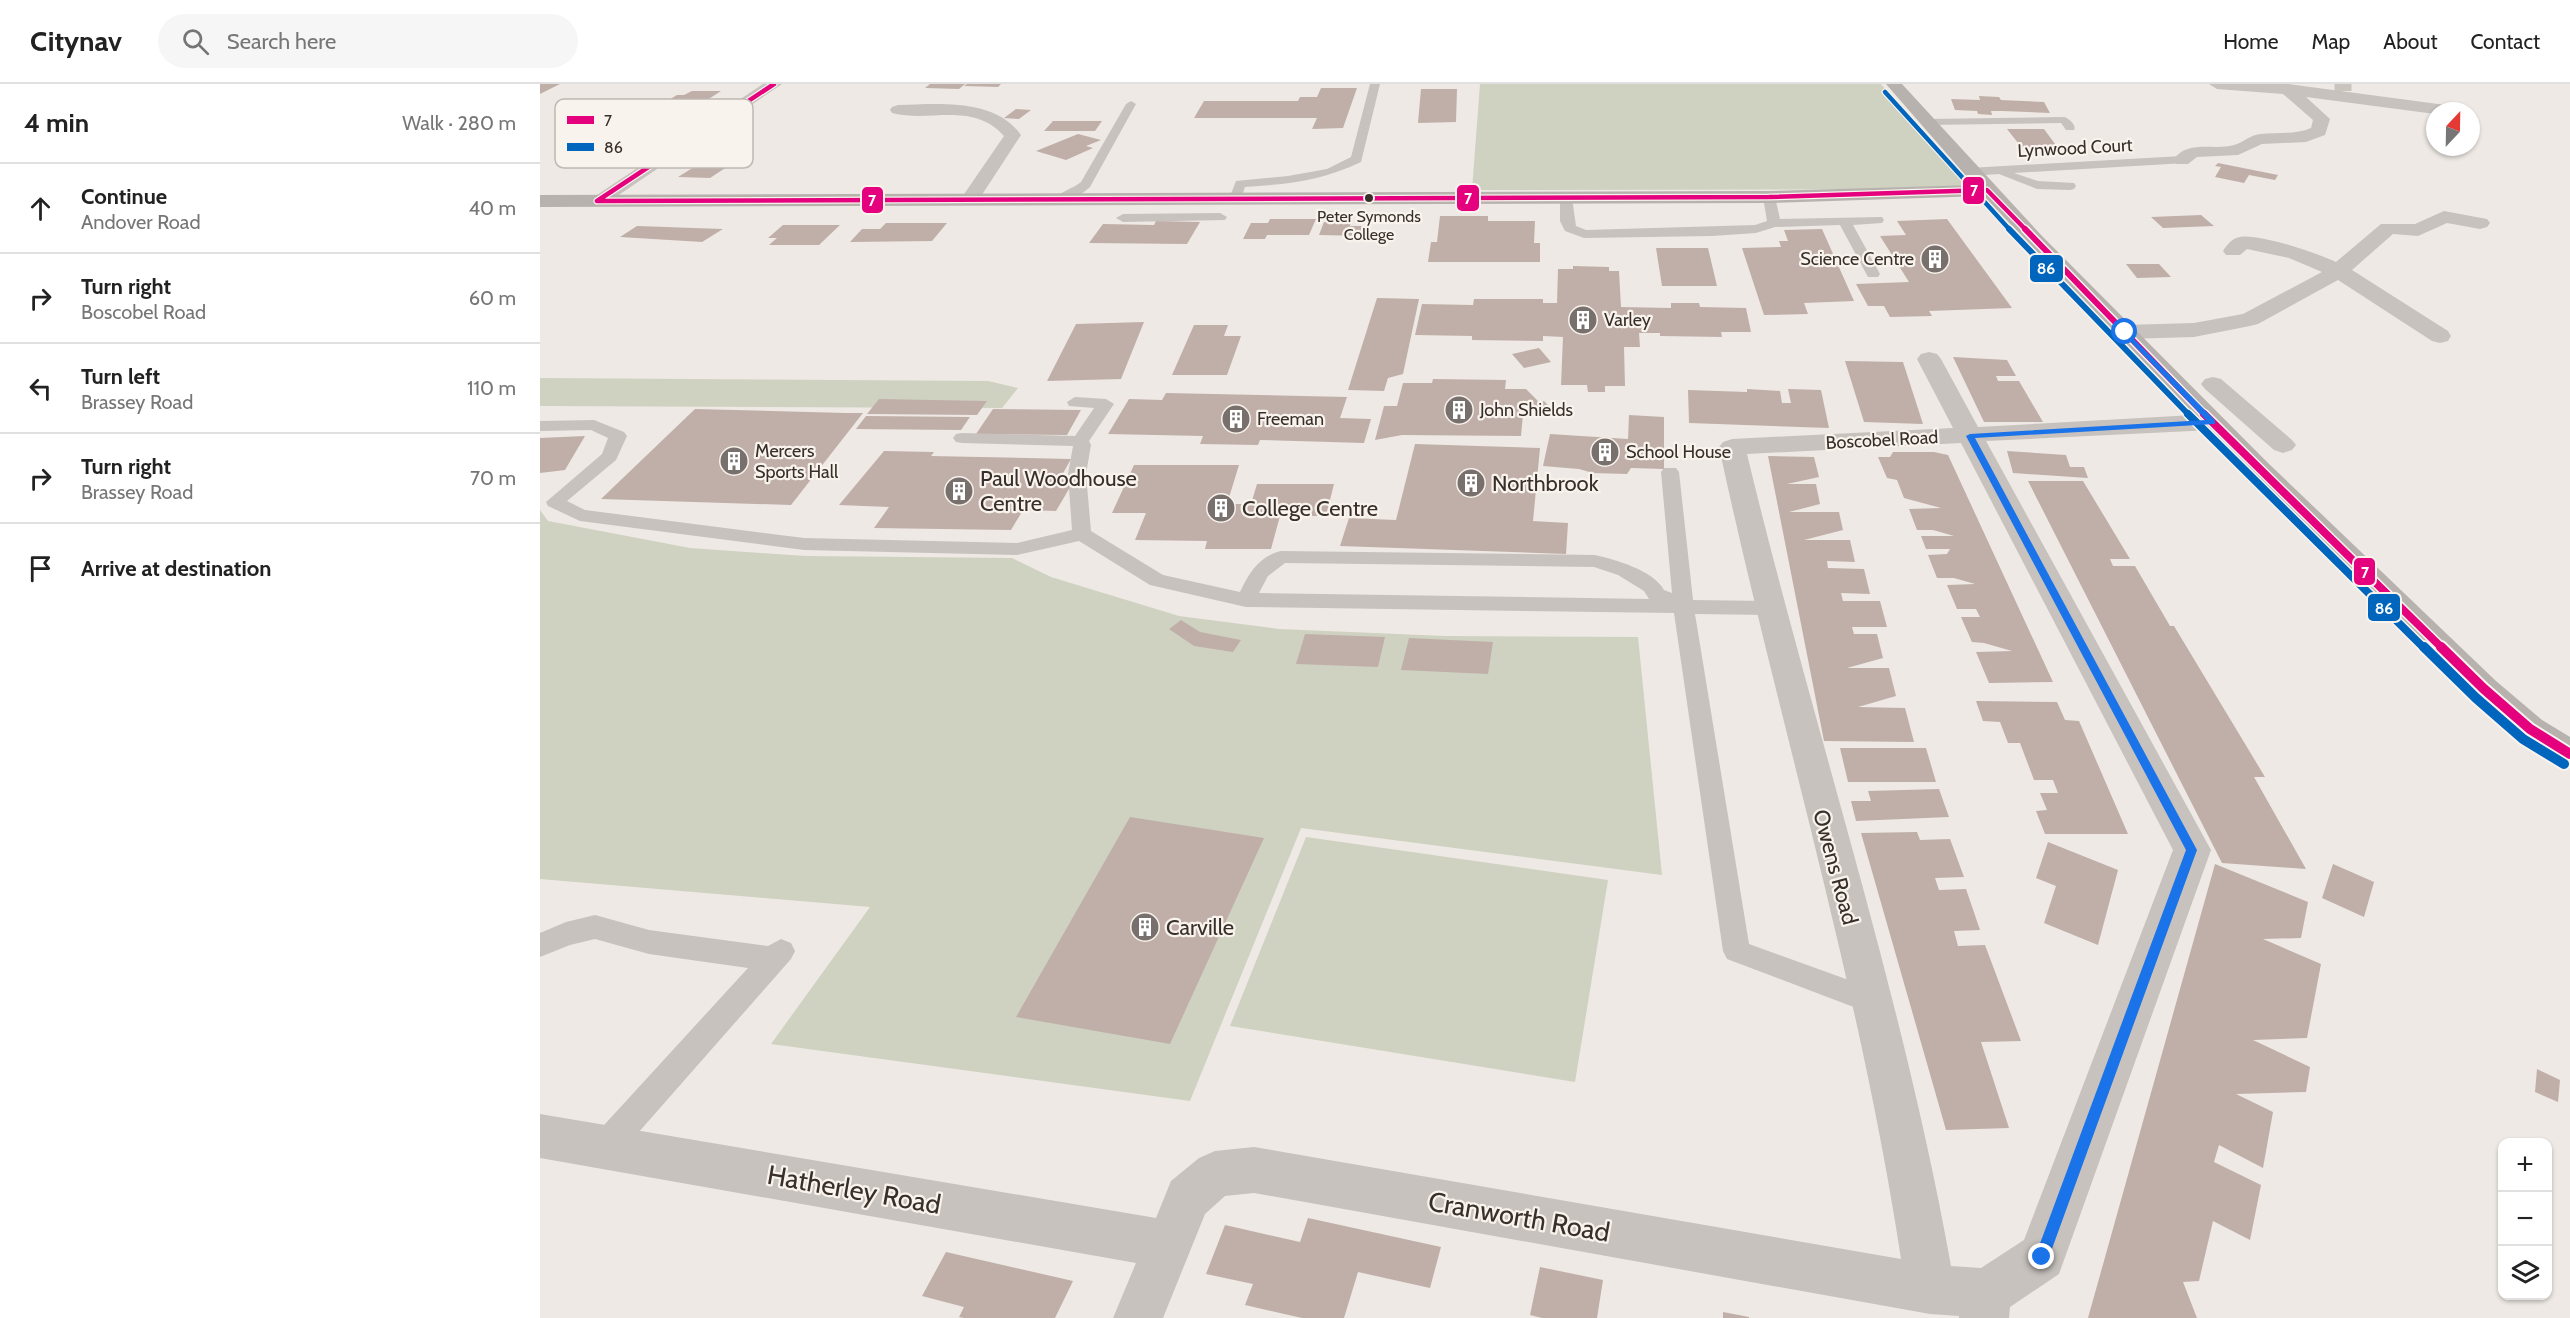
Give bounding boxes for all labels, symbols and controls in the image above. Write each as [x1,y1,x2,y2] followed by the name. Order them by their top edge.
[158,14,578,68] search box
[30,24,122,58] text: Citynav
[179,25,212,58] icon: search
[227,28,336,55] text: Search here
[2223,29,2279,54] text: Home
[2312,29,2350,54] text: Map
[2383,29,2437,54] text: About
[2470,29,2540,54] text: Contact
[555,99,753,168] legend
[2426,102,2480,156] north arrow
[24,107,89,139] text: 4 min
[402,111,516,135] text: Walk · 280 m
[604,111,612,130] text: 7
[2017,134,2133,162] street label: Lynwood Court
[604,138,623,157] text: 86
[1962,176,1985,205] line badge: 7
[1970,181,1979,200] text: 7
[81,183,167,210] text: Continue
[1456,184,1480,212] line badge: 7
[861,186,884,214] line badge: 7
[1464,189,1473,208] text: 7
[868,191,877,210] text: 7
[24,192,57,225] icon: ahead
[1363,192,1375,204] marker: Peter Symonds College
[468,196,516,220] text: 40 m
[1317,207,1421,244] place label: Peter Symonds College
[81,210,201,234] text: Andover Road
[1919,243,1951,275] building icon: Science Centre
[1800,248,1914,270] place label: Science Centre
[2029,254,2064,283] line badge: 86
[2037,259,2055,278] text: 86
[81,273,171,300] text: Turn right
[24,282,57,315] icon: right
[469,286,516,310] text: 60 m
[81,300,206,324] text: Boscobel Road
[1567,304,1599,336] building icon: Varley
[1604,309,1651,331] place label: Varley
[2111,318,2137,344] route start
[81,363,160,390] text: Turn left
[24,372,57,405] icon: left
[467,376,516,400] text: 110 m
[81,390,193,414] text: Brassey Road
[1443,394,1475,426] building icon: John Shields
[1479,399,1573,421] place label: John Shields
[1220,403,1252,435] building icon: Freeman
[1257,408,1324,430] place label: Freeman
[1825,426,1939,454] street label: Boscobel Road
[1589,436,1621,468] building icon: School House
[755,440,839,483] place label: Mercers Sports Hall
[1626,441,1731,463] place label: School House
[718,445,750,477] building icon: Mercers Sports Hall
[81,453,171,480] text: Turn right
[24,462,57,495] icon: right
[980,465,1137,517] place label: Paul Woodhouse Centre
[470,466,516,490] text: 70 m
[1455,467,1487,499] building icon: Northbrook
[1492,470,1599,497] place label: Northbrook
[943,475,975,507] building icon: Paul Woodhouse Centre
[81,480,193,504] text: Brassey Road
[1205,492,1237,524] building icon: College Centre
[1242,495,1378,522] place label: College Centre
[24,552,57,585] icon: arrive
[81,555,271,582] text: Arrive at destination
[2353,557,2376,586] line badge: 7
[2361,563,2370,582] text: 7
[2367,593,2401,622] line badge: 86
[2375,599,2393,618] text: 86
[1807,807,1864,928] street label: Owens Road
[1129,911,1161,943] building icon: Carville
[1166,914,1234,941] place label: Carville
[2498,1138,2552,1300] map controls
[2498,1138,2552,1192] button: +
[765,1158,944,1221] street label: Hatherley Road
[1426,1184,1612,1249] street label: Cranworth Road
[2498,1192,2552,1246] button: −
[2028,1243,2054,1269] route end
[2498,1246,2552,1300] button: layers

